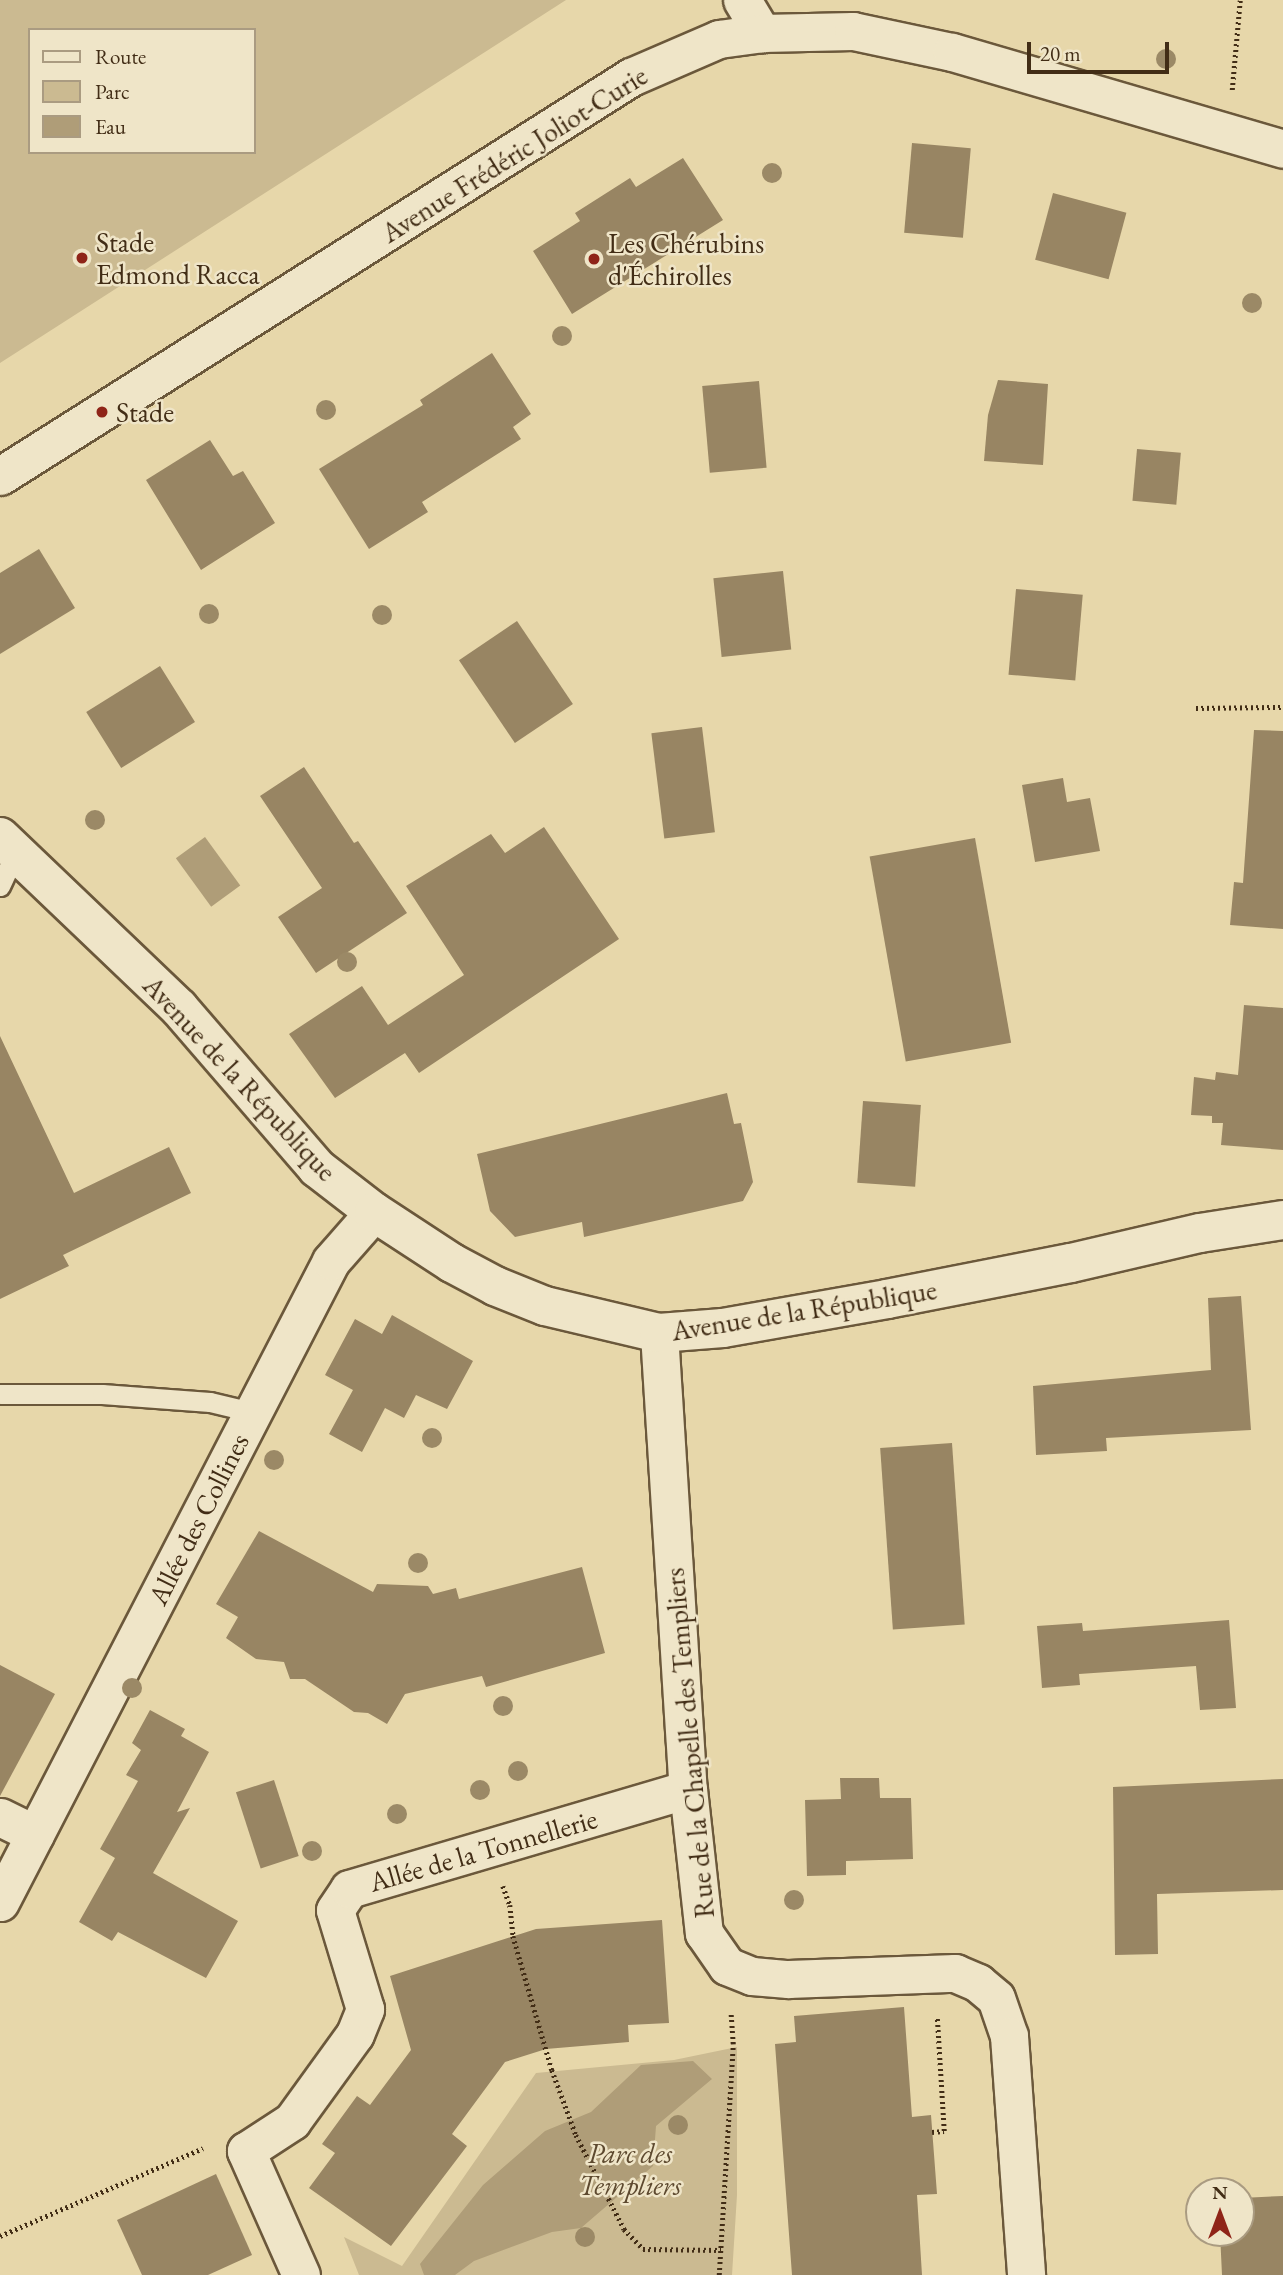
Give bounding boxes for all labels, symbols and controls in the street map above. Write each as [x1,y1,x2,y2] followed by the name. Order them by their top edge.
[28,28,256,154] legend
[1031,28,1173,72] scale bar
[1040,40,1081,67] text: 20 m
[95,43,146,70] text: Route
[375,58,653,250] street label: Avenue Frédéric Joliot-Curie
[95,78,129,105] text: Parc
[95,113,126,140] text: Eau
[96,225,260,291] place label: Stade Edmond Racca
[608,226,764,292] place label: Les Chérubins d'Échirolles
[74,250,90,266] marker: Stade Edmond Racca
[586,251,602,267] marker: Les Chérubins d'Échirolles
[116,395,174,429] place label: Stade
[94,404,110,420] marker: Stade
[136,968,344,1188] street label: Avenue de la République
[669,1272,939,1348] street label: Avenue de la République
[140,1428,256,1610] street label: Allée des Collines
[657,1566,721,1920] street label: Rue de la Chapelle des Templiers
[365,1801,601,1899] street label: Allée de la Tonnellerie
[579,2136,681,2202] park label: Parc des Templiers
[1185,2177,1255,2247] north arrow
[1212,2180,1228,2205] text: N

